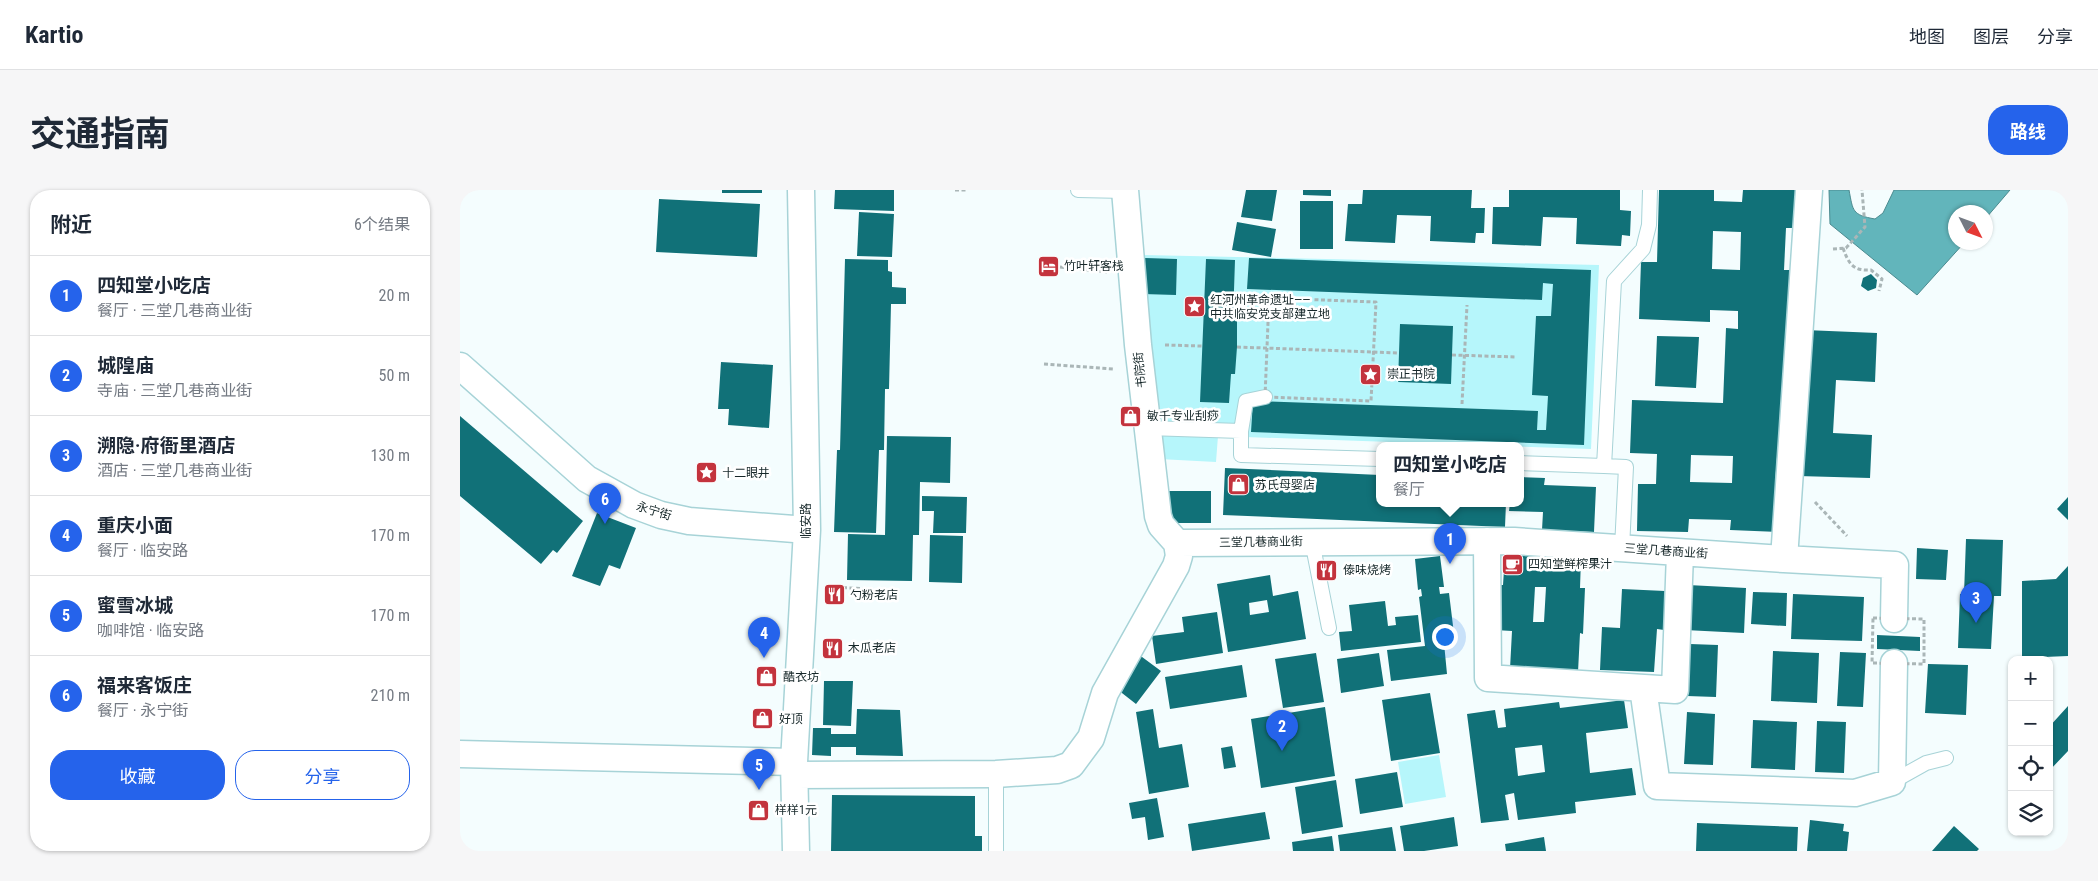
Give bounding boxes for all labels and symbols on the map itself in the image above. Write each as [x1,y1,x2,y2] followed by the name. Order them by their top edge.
[1948,205,1993,250] north arrow
[1036,254,1060,278] hotel icon: 竹叶轩客栈
[1064,259,1124,273] place label: 竹叶轩客栈
[1210,293,1330,321] place label: 红河州革命遗址—— 中共临安党支部建立地
[1182,295,1206,319] place icon: 红河州革命遗址—— 中共临安党支部建立地
[1131,351,1149,389] street label: 书院街
[1359,362,1383,386] place icon: 崇正书院
[1387,367,1435,381] place label: 崇正书院
[1119,404,1143,428] shop icon: 敏千专业刮痧
[1147,409,1219,423] place label: 敏千专业刮痧
[694,461,718,485] place icon: 十二眼井
[722,466,770,480] place label: 十二眼井
[1227,473,1251,497] shop icon: 苏氏母婴店
[1255,478,1315,492] place label: 苏氏母婴店
[589,483,621,524] pin: 6
[635,499,673,523] street label: 永宁街
[799,503,813,539] street label: 临安路
[1434,523,1466,564] pin: 1
[1219,534,1303,550] street label: 三堂几巷商业街
[1624,541,1708,561] street label: 三堂几巷商业街
[1500,552,1524,576] cafe icon: 四知堂鲜榨果汁
[1528,557,1612,571] place label: 四知堂鲜榨果汁
[1315,558,1339,582] restaurant icon: 傣味烧烤
[1343,563,1391,577] place label: 傣味烧烤
[1960,582,1992,623] pin: 3
[822,583,846,607] restaurant icon: 勺粉老店
[850,588,898,602] place label: 勺粉老店
[748,617,780,658] pin: 4
[1432,624,1458,650] your location
[820,636,844,660] restaurant icon: 木瓜老店
[848,641,896,655] place label: 木瓜老店
[755,665,779,689] shop icon: 酷衣坊
[783,670,819,684] place label: 酷衣坊
[751,707,775,731] shop icon: 好顶
[1266,710,1298,751] pin: 2
[779,712,803,726] place label: 好顶
[743,749,775,790] pin: 5
[747,798,771,822] shop icon: 样样1元
[775,803,817,817] place label: 样样1元

